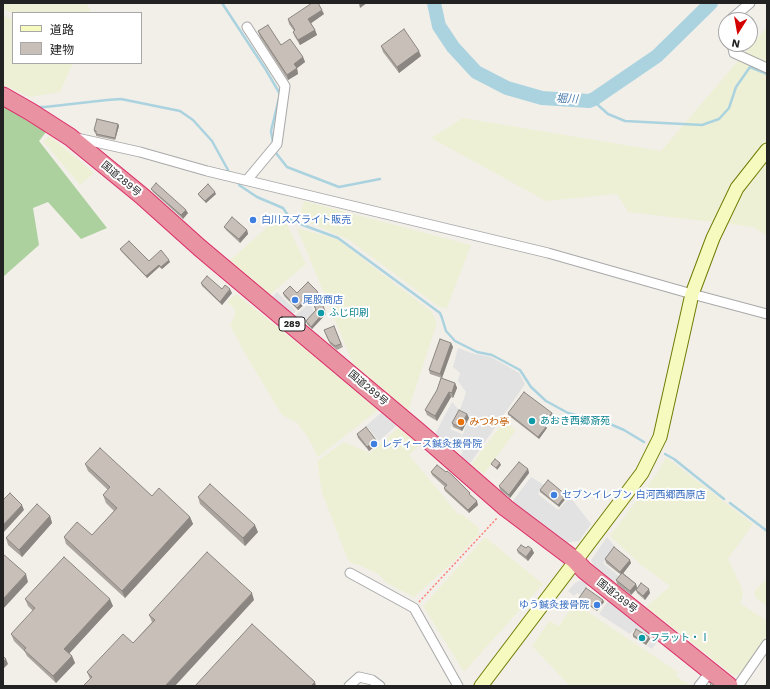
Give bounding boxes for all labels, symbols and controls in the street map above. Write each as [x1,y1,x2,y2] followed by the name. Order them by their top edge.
[12,12,142,64] legend
[718,12,758,52] north arrow
[50,23,74,37] text: 道路
[731,36,741,50] text: N
[50,43,74,57] text: 建物
[556,92,578,106] water label: 堀川
[99,159,143,199] street label: 国道289号
[261,214,351,226] place label: 白川スズライト販売
[248,215,258,225] marker: 白川スズライト販売
[303,294,343,306] place label: 尾股商店
[290,295,300,305] marker: 尾股商店
[329,307,369,319] place label: ふじ印刷
[316,308,326,318] marker: ふじ印刷
[279,317,305,331] road number: 289
[346,368,390,408] street label: 国道289号
[540,415,610,427] place label: あおき西郷斎苑
[469,416,509,428] place label: みつわ亭
[527,416,537,426] marker: あおき西郷斎苑
[456,417,466,427] marker: みつわ亭
[382,438,482,450] place label: レディース鍼灸接骨院
[369,439,379,449] marker: レディース鍼灸接骨院
[562,489,705,501] place label: セブンイレブン 白河西郷西原店
[549,490,559,500] marker: セブンイレブン 白河西郷西原店
[594,576,640,616] street label: 国道289号
[519,599,589,611] place label: ゆう鍼灸接骨院
[592,600,602,610] marker: ゆう鍼灸接骨院
[650,632,710,644] place label: フラット・Ⅰ
[637,633,647,643] marker: フラット・Ⅰ

